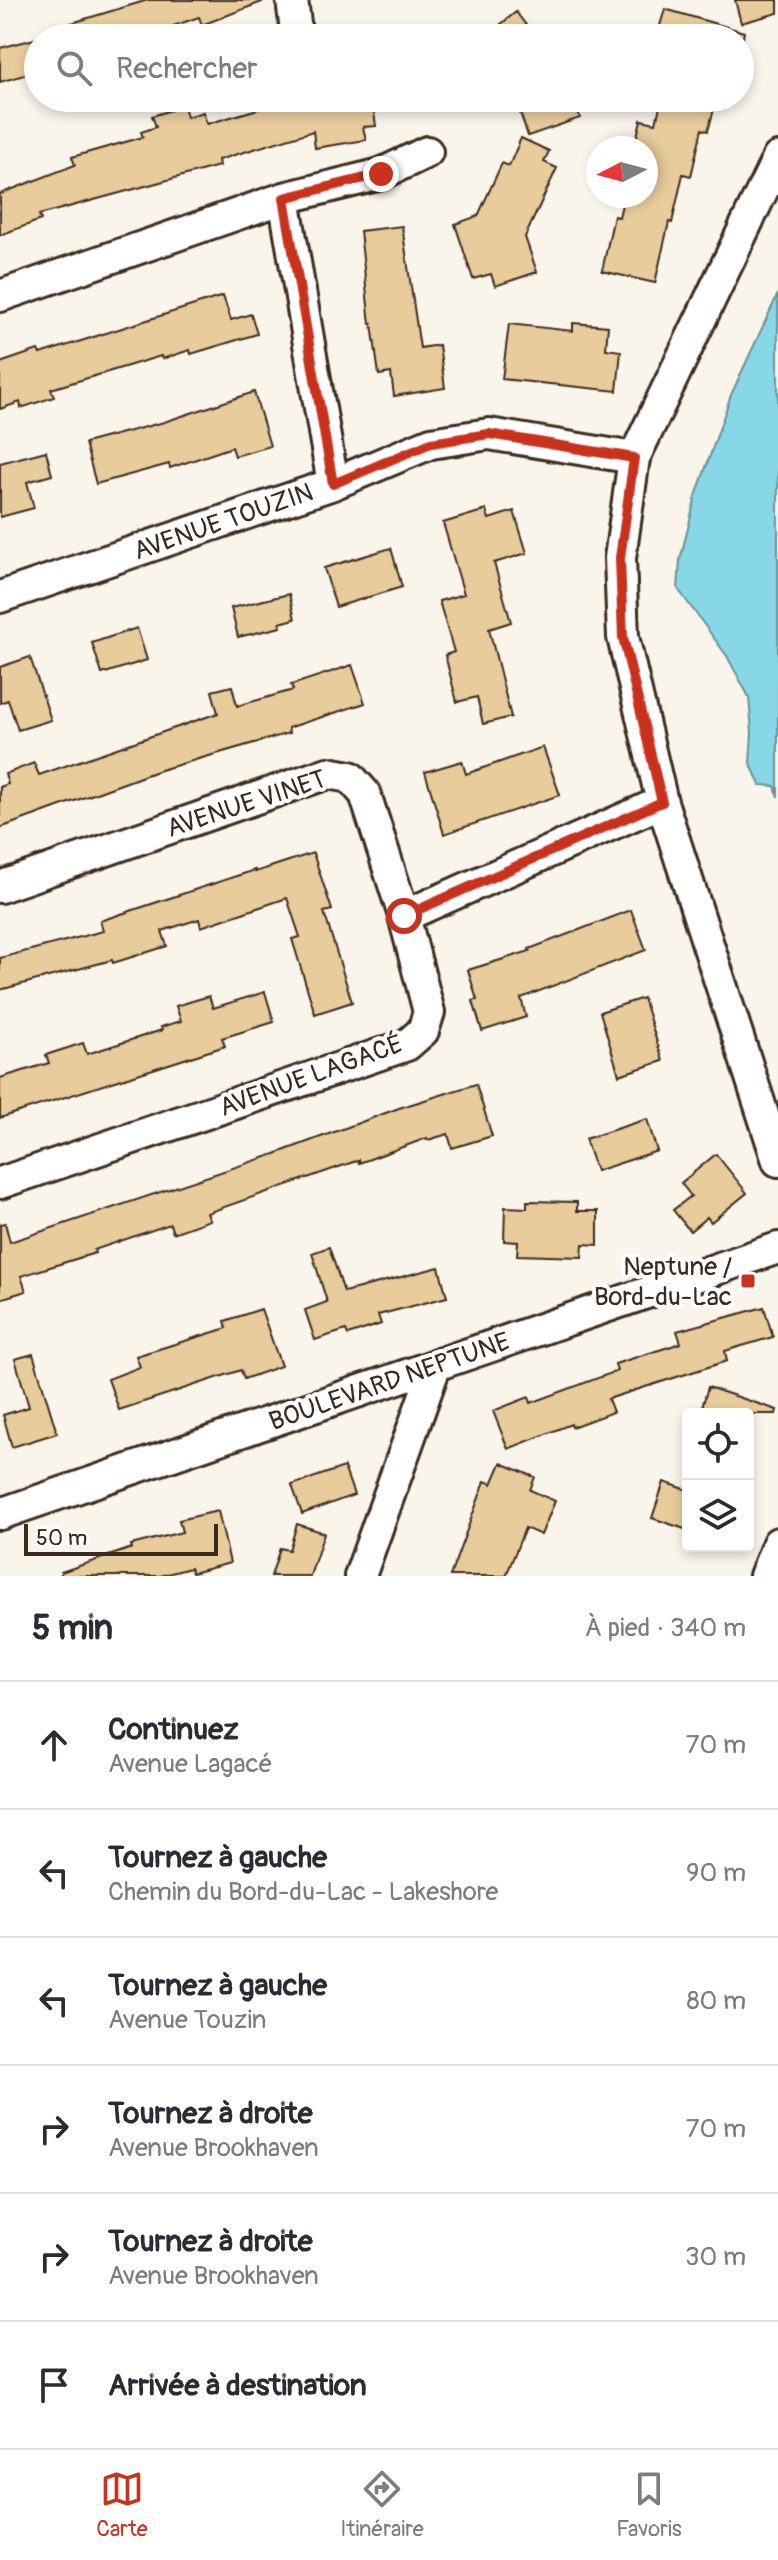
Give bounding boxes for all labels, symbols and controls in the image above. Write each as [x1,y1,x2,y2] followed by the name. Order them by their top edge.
[24,24,754,112] search box
[52,46,96,90] icon: search
[116,50,258,87] text: Rechercher
[586,136,658,208] north arrow
[363,156,399,192] route end
[129,476,317,568] street label: AVENUE TOUZIN
[163,763,330,845] street label: AVENUE VINET
[386,898,422,934] route start
[215,1028,408,1124] street label: AVENUE LAGACÉ
[594,1251,732,1313] place label: Neptune / Bord-du-Lac
[739,1272,757,1290] marker: Neptune / Bord-du-Lac
[265,1326,514,1438] street label: BOULEVARD NEPTUNE
[682,1408,754,1552] map controls
[682,1408,754,1480] button: locate
[682,1480,754,1552] button: layers
[24,1520,218,1556] scale bar
[36,1524,87,1552] text: 50 m
[32,1607,113,1650] text: 5 min
[585,1612,746,1644] text: À pied · 340 m
[108,1711,239,1748] text: Continuez
[32,1723,76,1767] icon: ahead
[686,1729,746,1761] text: 70 m
[108,1748,273,1780] text: Avenue Lagacé
[108,1839,327,1876] text: Tournez à gauche
[32,1851,76,1895] icon: left
[686,1857,746,1889] text: 90 m
[108,1876,498,1908] text: Chemin du Bord-du-Lac - Lakeshore
[108,1967,327,2004] text: Tournez à gauche
[32,1979,76,2023] icon: left
[686,1985,746,2017] text: 80 m
[108,2004,267,2036] text: Avenue Touzin
[108,2095,312,2132] text: Tournez à droite
[32,2107,76,2151] icon: right
[686,2113,746,2145] text: 70 m
[108,2132,319,2164] text: Avenue Brookhaven
[108,2223,312,2260] text: Tournez à droite
[32,2235,76,2279] icon: right
[685,2241,746,2273] text: 30 m
[108,2260,319,2292] text: Avenue Brookhaven
[32,2363,76,2407] icon: arrive
[108,2367,367,2404] text: Arrivée à destination
[96,2467,148,2543] tab: Carte
[340,2467,424,2543] tab: Itinéraire
[616,2467,682,2543] tab: Favoris

